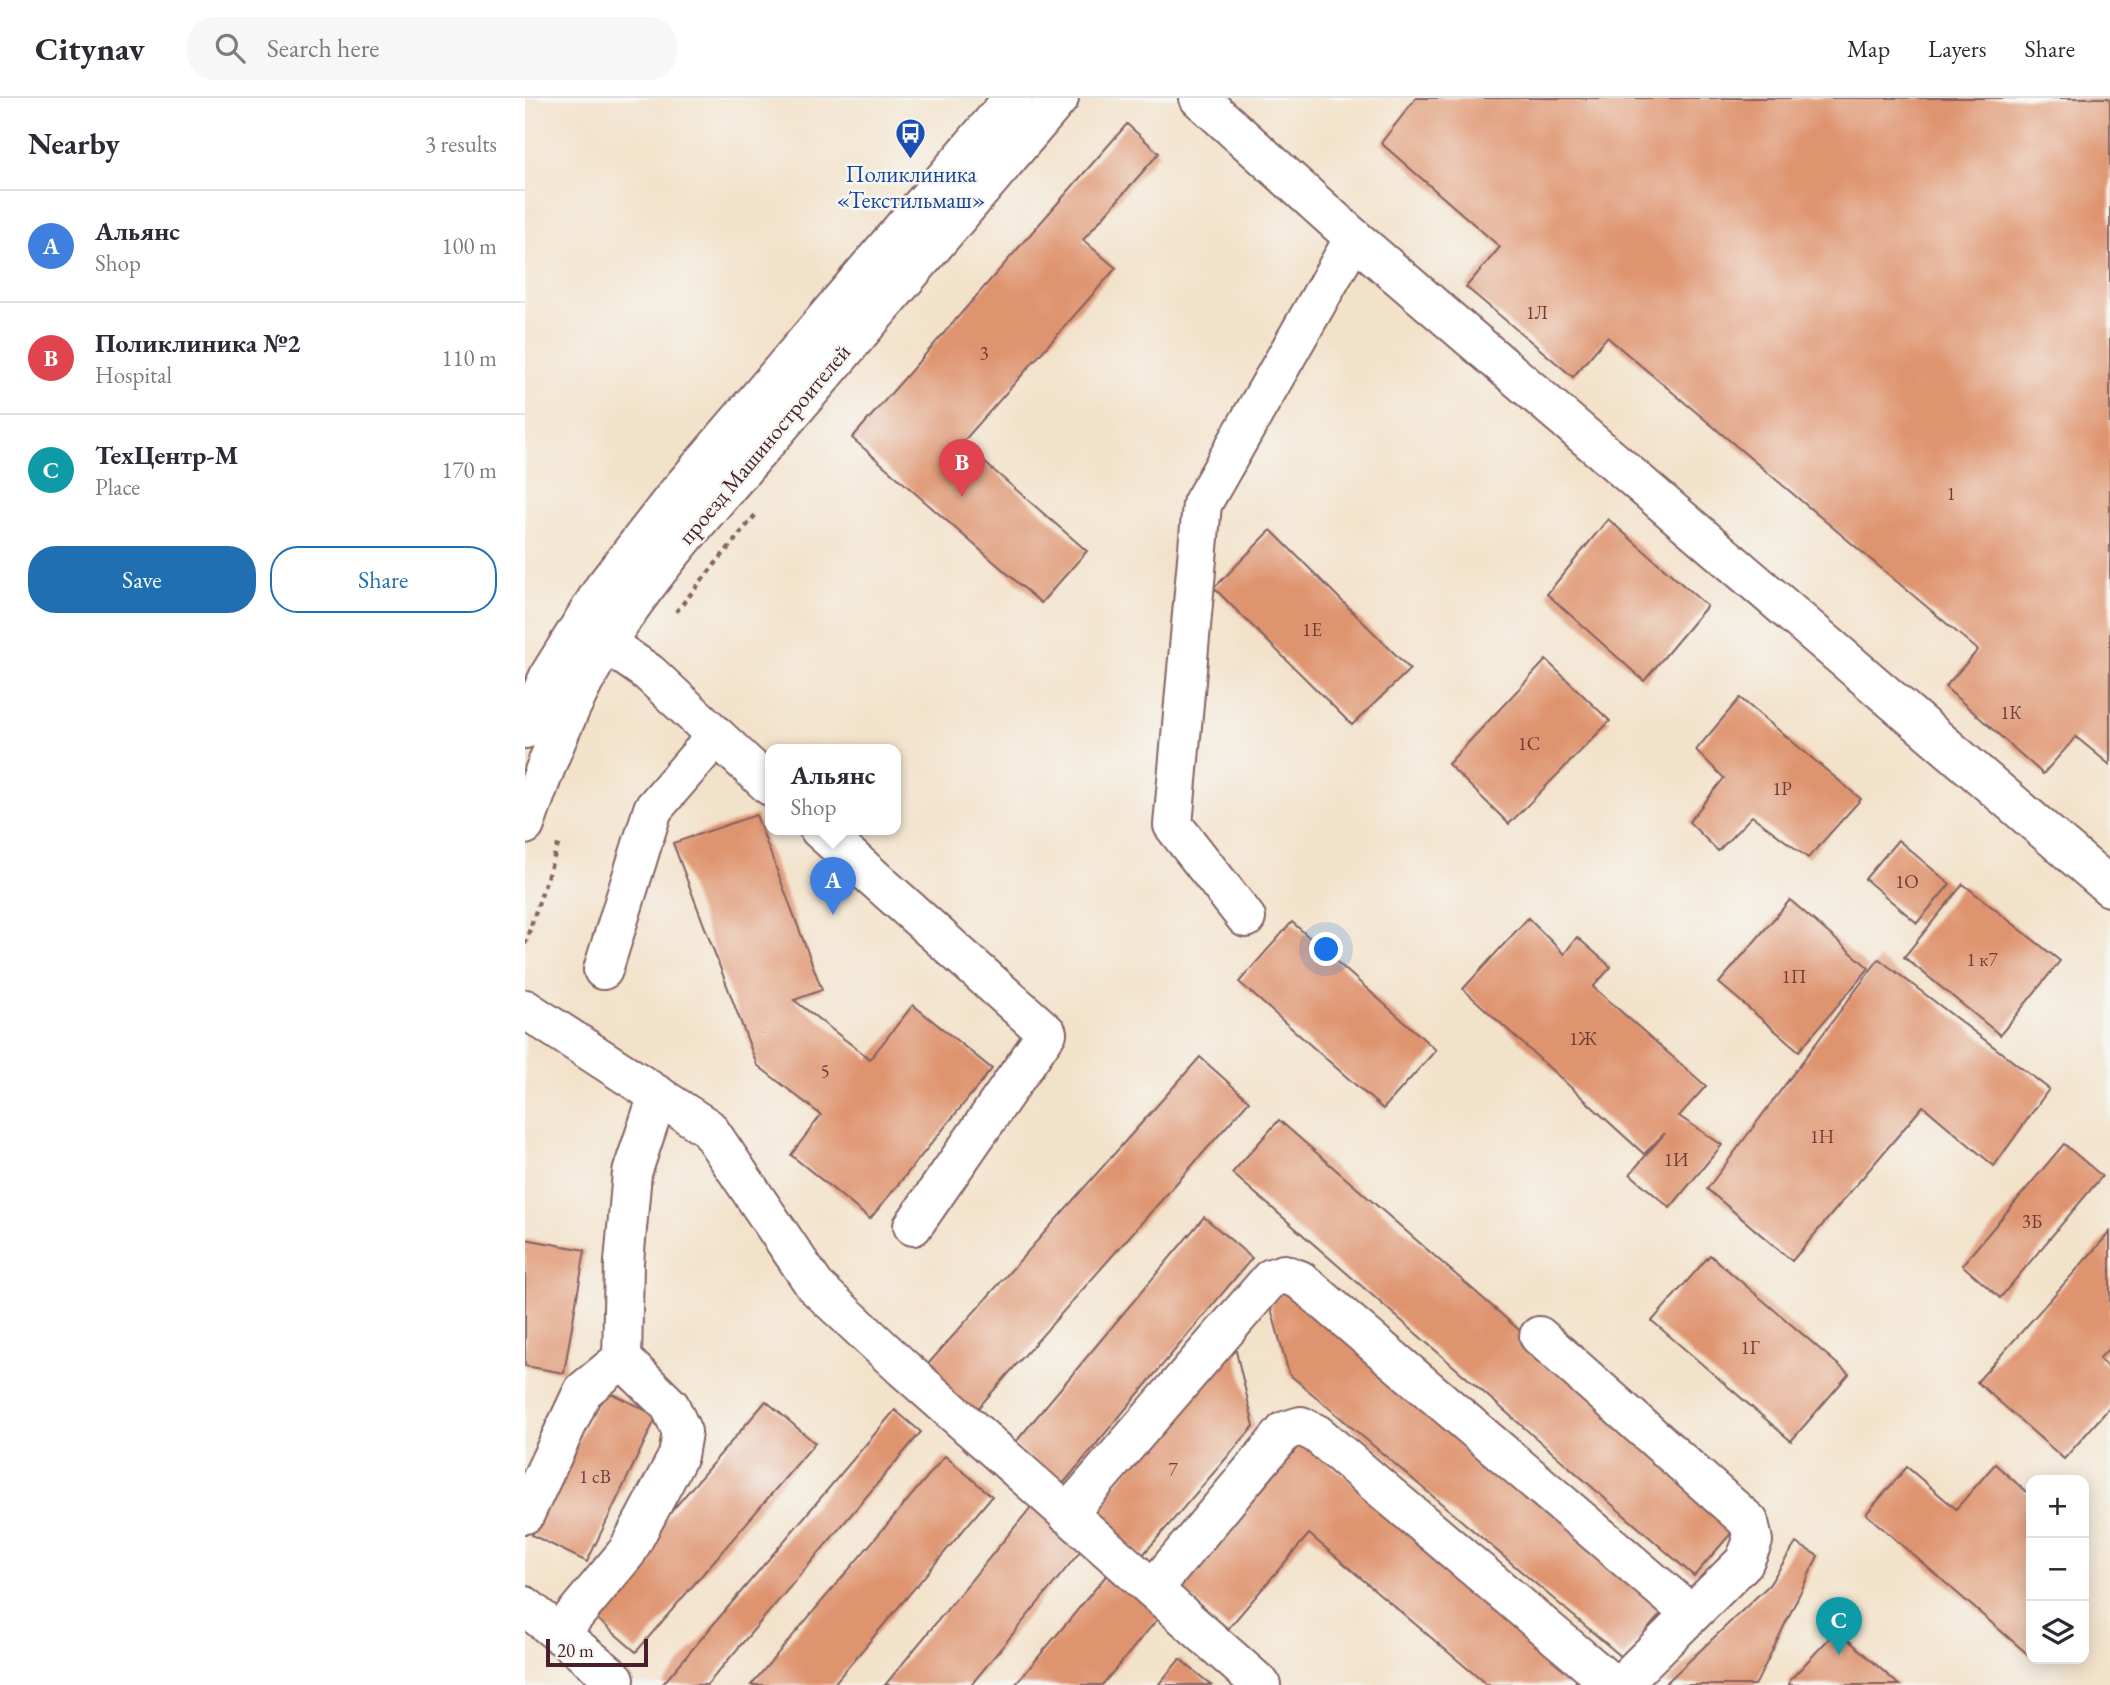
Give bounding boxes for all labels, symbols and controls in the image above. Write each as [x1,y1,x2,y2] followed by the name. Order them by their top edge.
[187,17,677,80] search box
[35,27,145,70] text: Citynav
[211,29,249,67] icon: search
[267,31,379,65] text: Search here
[1847,33,1890,64] text: Map
[1928,33,1987,64] text: Layers
[2025,33,2075,64] text: Share
[894,116,928,160] bus stop icon: Поликлиника «Текстильмаш»
[28,124,120,163] text: Nearby
[425,129,497,159] text: 3 results
[837,159,985,215] place label: Поликлиника «Текстильмаш»
[95,214,180,248] text: Альянс
[43,231,59,261] text: A
[441,231,497,261] text: 100 m
[95,248,141,278] text: Shop
[1526,300,1548,325] house number: 1Л
[95,326,301,360] text: Поликлиника №2
[671,337,857,551] street label: проезд Машиностроителей
[979,341,989,366] house number: 3
[44,343,58,373] text: B
[441,343,497,373] text: 110 m
[95,360,172,390] text: Hospital
[95,438,238,472] text: ТехЦентр-М
[939,439,985,497] pin: B
[43,455,59,485] text: C
[441,455,497,485] text: 170 m
[95,472,140,502] text: Place
[1946,481,1956,506] house number: 1
[28,546,256,613] button: Save
[270,546,497,613] button: Share
[1302,617,1322,642] house number: 1Е
[2000,700,2022,725] house number: 1К
[1518,731,1540,756] house number: 1С
[765,744,901,835] popup
[791,758,875,792] text: Альянс
[1772,776,1792,801] house number: 1Р
[791,792,836,822] text: Shop
[810,857,856,915] pin: A
[1895,869,1919,894] house number: 1О
[1309,932,1343,966] your location
[1966,947,1998,972] house number: 1 к7
[1782,964,1806,989] house number: 1П
[1569,1026,1597,1051] house number: 1Ж
[820,1059,830,1084] house number: 5
[1810,1124,1834,1149] house number: 1Н
[1664,1147,1688,1172] house number: 1И
[2022,1209,2042,1234] house number: 3Б
[1741,1335,1760,1360] house number: 1Г
[1168,1457,1178,1482] house number: 7
[579,1464,611,1489] house number: 1 сВ
[2026,1475,2089,1664] map controls
[2026,1475,2089,1538] button: +
[2026,1538,2089,1601] button: −
[1816,1597,1862,1655] pin: C
[2026,1601,2089,1664] button: layers
[546,1636,647,1668] scale bar
[557,1638,594,1663] text: 20 m

